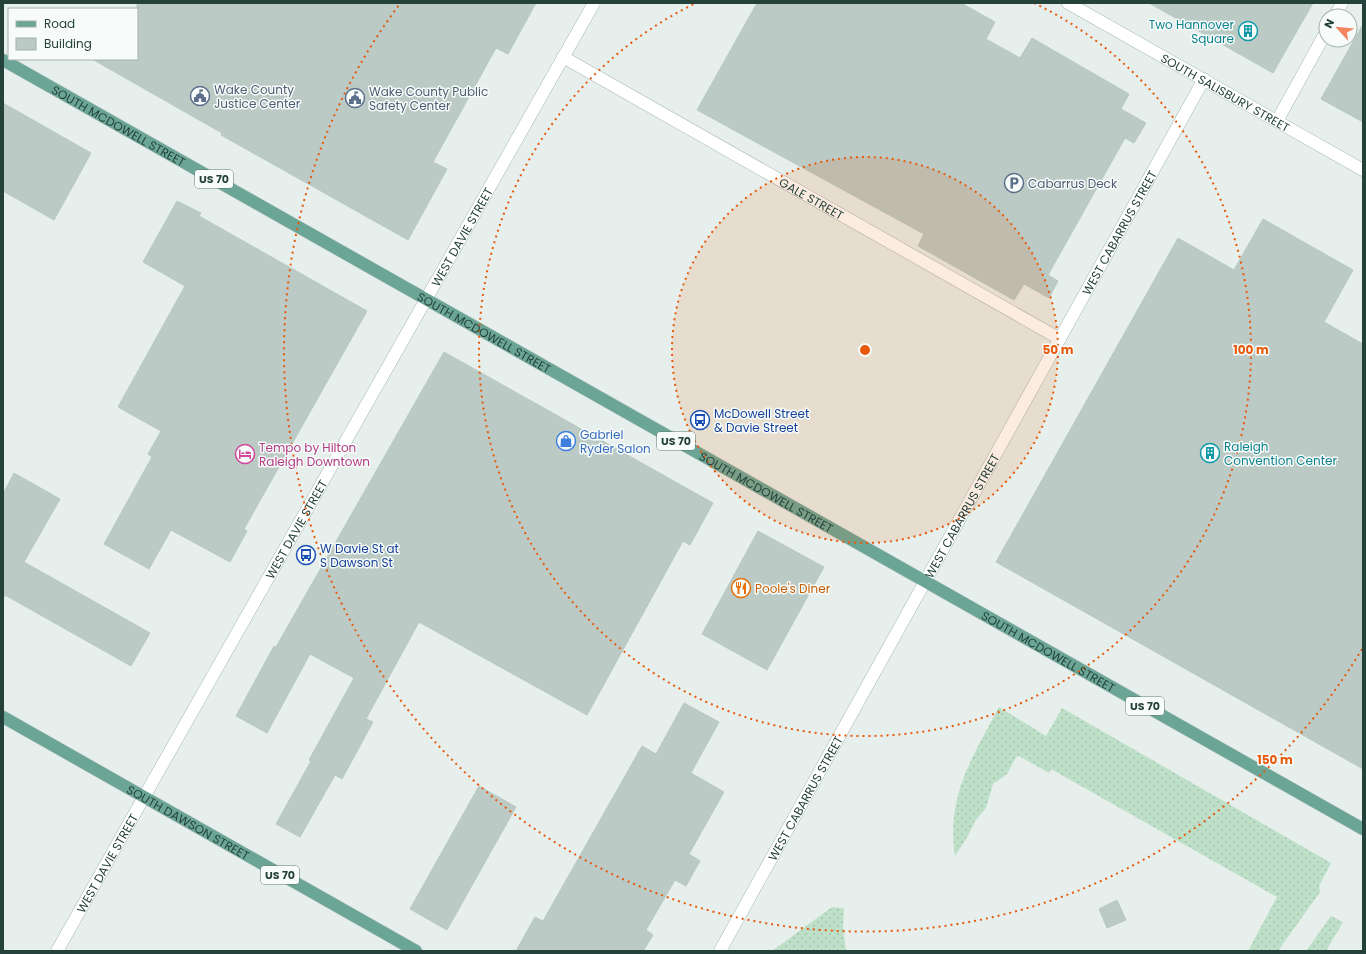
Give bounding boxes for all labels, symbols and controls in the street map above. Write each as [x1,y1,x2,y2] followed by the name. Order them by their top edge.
[8,8,138,60] legend
[1318,8,1358,48] north arrow
[44,15,75,32] text: Road
[1149,16,1235,47] place label: Two Hannover Square
[1320,16,1338,31] text: N
[1237,20,1259,42] building icon: Two Hannover Square
[44,35,92,52] text: Building
[1158,49,1293,136] street label: SOUTH SALISBURY STREET
[49,81,189,170] street label: SOUTH MCDOWELL STREET
[214,81,301,112] place label: Wake County Justice Center
[369,83,488,114] place label: Wake County Public Safety Center
[189,85,211,107] public building icon: Wake County Justice Center
[344,87,366,109] public building icon: Wake County Public Safety Center
[1077,166,1161,298] street label: WEST CABARRUS STREET
[195,170,233,188] road number: US 70
[1003,172,1025,194] parking icon: Cabarrus Deck
[776,173,848,223] street label: GALE STREET
[1028,175,1118,192] place label: Cabarrus Deck
[427,184,497,289] street label: WEST DAVIE STREET
[414,288,555,377] street label: SOUTH MCDOWELL STREET
[1043,341,1074,358] text: 50 m
[1233,341,1269,358] text: 100 m
[858,343,872,357] centre of rings
[714,405,809,436] place label: McDowell Street & Davie Street
[689,409,711,431] bus stop icon: McDowell Street & Davie Street
[580,426,651,457] place label: Gabriel Ryder Salon
[555,430,577,452] shop icon: Gabriel Ryder Salon
[657,432,695,450] road number: US 70
[1224,438,1338,469] place label: Raleigh Convention Center
[259,439,370,470] place label: Tempo by Hilton Raleigh Downtown
[1199,442,1221,464] building icon: Raleigh Convention Center
[234,443,256,465] hotel icon: Tempo by Hilton Raleigh Downtown
[696,447,837,537] street label: SOUTH MCDOWELL STREET
[920,450,1003,581] street label: WEST CABARRUS STREET
[261,476,331,582] street label: WEST DAVIE STREET
[320,540,399,571] place label: W Davie St at S Dawson St
[295,544,317,566] bus stop icon: W Davie St at S Dawson St
[730,577,752,599] restaurant icon: Poole's Diner
[755,580,831,597] place label: Poole's Diner
[978,607,1119,696] street label: SOUTH MCDOWELL STREET
[1126,697,1164,715] road number: US 70
[764,732,847,863] street label: WEST CABARRUS STREET
[1257,751,1293,768] text: 150 m
[124,780,253,864] street label: SOUTH DAWSON STREET
[72,810,142,916] street label: WEST DAVIE STREET
[261,866,299,884] road number: US 70

